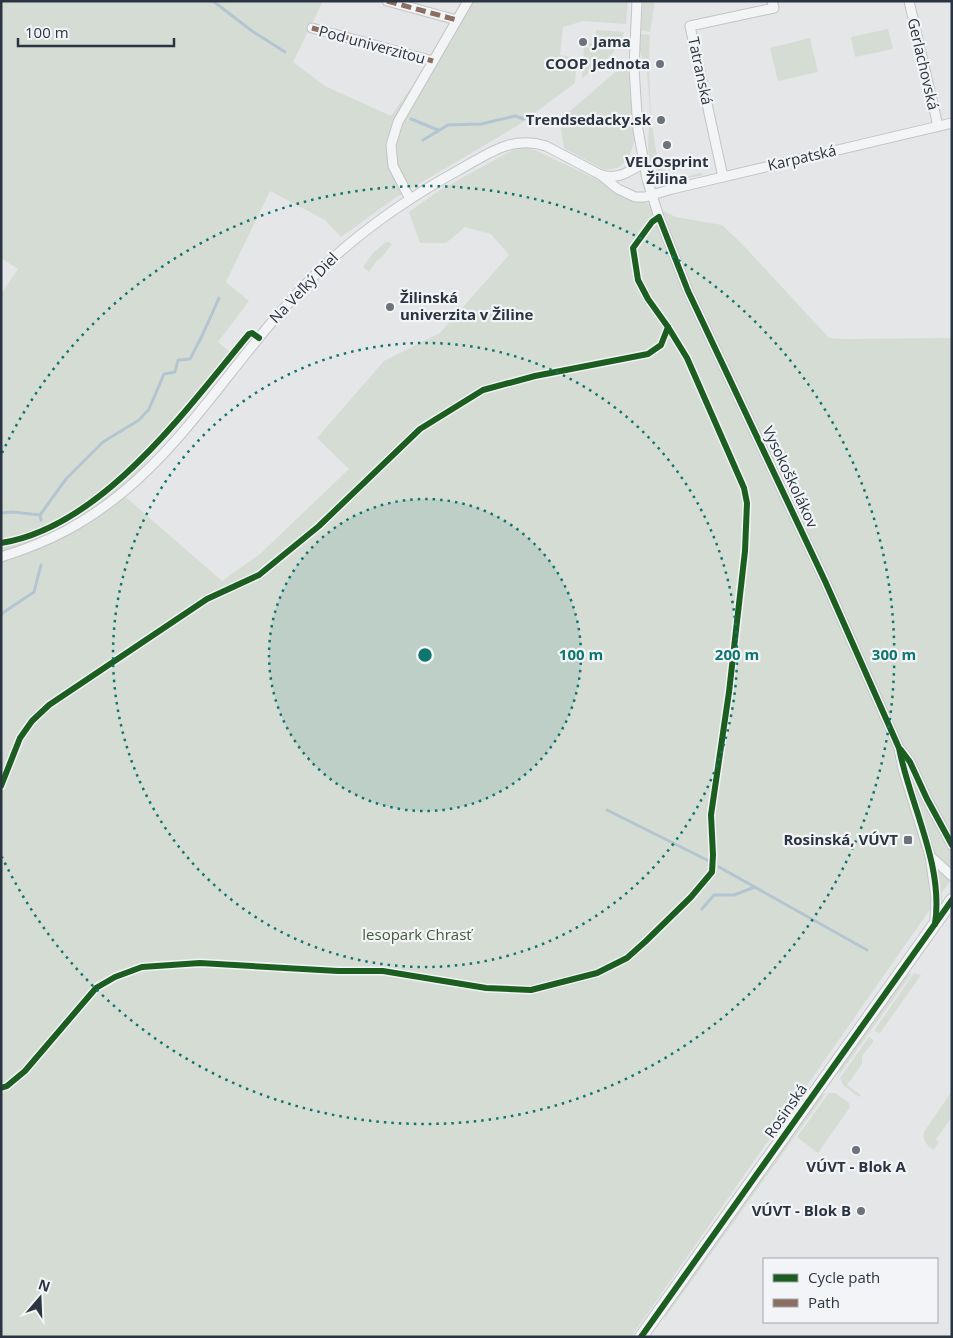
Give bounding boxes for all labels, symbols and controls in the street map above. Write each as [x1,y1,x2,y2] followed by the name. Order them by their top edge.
[18,15,174,47] scale bar
[904,16,944,112] street label: Gerlachovská
[317,20,428,68] street label: Pod univerzitou
[25,22,69,42] text: 100 m
[591,31,631,51] place label: Jama
[684,35,718,107] street label: Tatranská
[577,36,589,48] marker: Jama
[545,53,650,73] place label: COOP Jednota
[654,58,666,70] marker: COOP Jednota
[526,109,652,129] place label: Trendsedacky.sk
[655,114,667,126] marker: Trendsedacky.sk
[661,139,673,151] marker: VELOsprint Žilina
[765,139,838,175] street label: Karpatská
[625,151,709,188] place label: VELOsprint Žilina
[265,248,342,327] street label: Na Veľký Diel
[400,287,534,324] place label: Žilinská univerzita v Žiline
[384,301,396,313] marker: Žilinská univerzita v Žiline
[759,422,823,531] street label: Vysokoškolákov
[559,644,603,664] text: 100 m
[715,644,759,664] text: 200 m
[872,644,916,664] text: 300 m
[416,646,434,664] centre of rings
[783,829,898,849] place label: Rosinská, VÚVT
[902,834,914,846] marker: Rosinská, VÚVT
[362,924,473,944] park label: lesopark Chrasť
[759,1079,811,1141] street label: Rosinská
[850,1144,862,1156] marker: VÚVT - Blok A
[806,1156,906,1176] place label: VÚVT - Blok A
[752,1200,851,1220] place label: VÚVT - Blok B
[855,1205,867,1217] marker: VÚVT - Blok B
[763,1258,938,1323] legend
[808,1267,880,1287] text: Cycle path
[15,1273,65,1323] north arrow
[36,1274,53,1296] text: N
[808,1292,840,1312] text: Path

